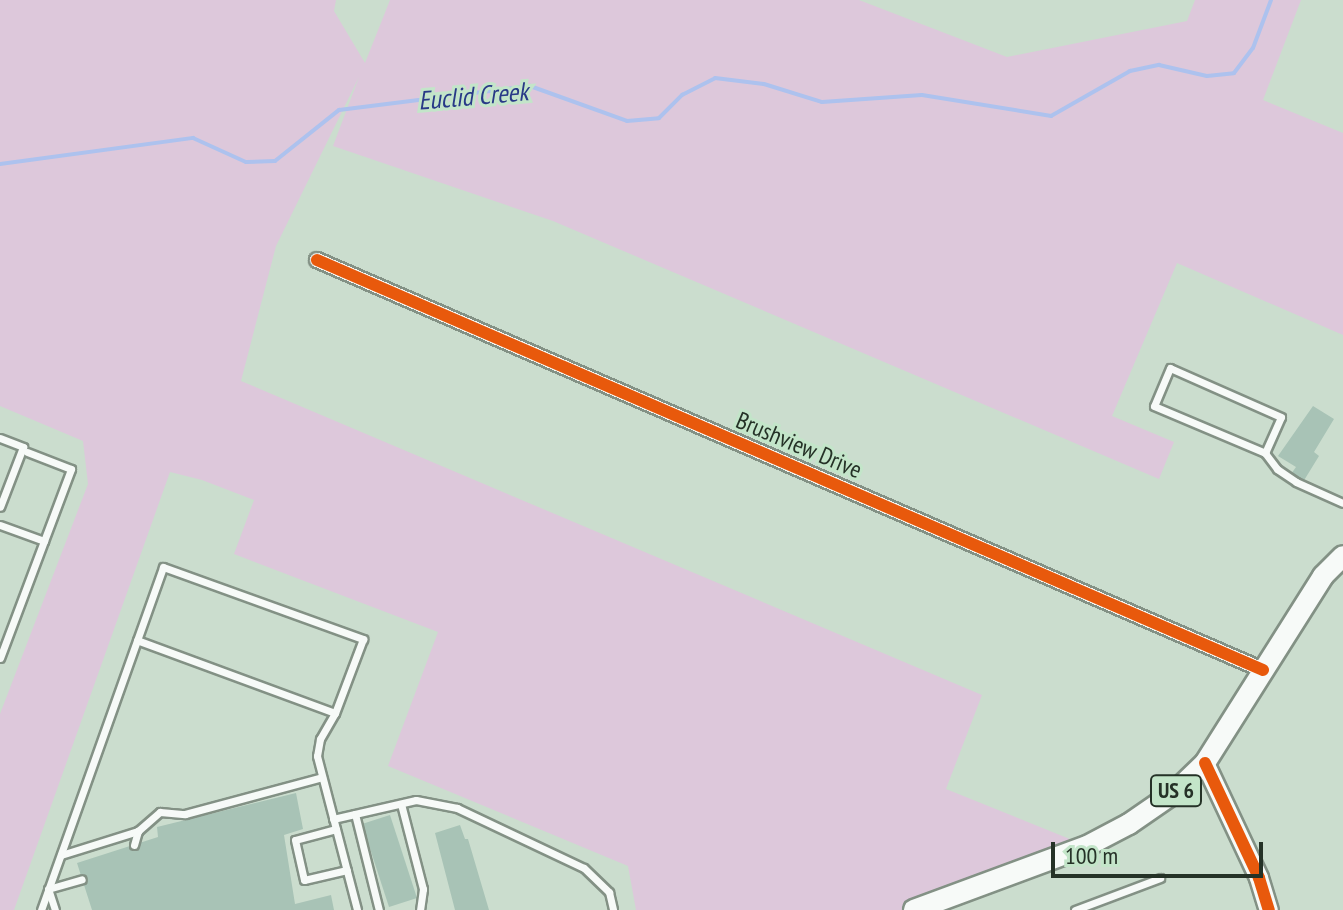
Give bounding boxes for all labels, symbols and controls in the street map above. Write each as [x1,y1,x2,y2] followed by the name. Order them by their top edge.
[417,76,529,116] water label: Euclid Creek
[732,406,866,484] street label: Brushview Drive
[1148,773,1204,809] road number: US 6
[1055,826,1267,876] scale bar
[1065,840,1118,871] text: 100 m

